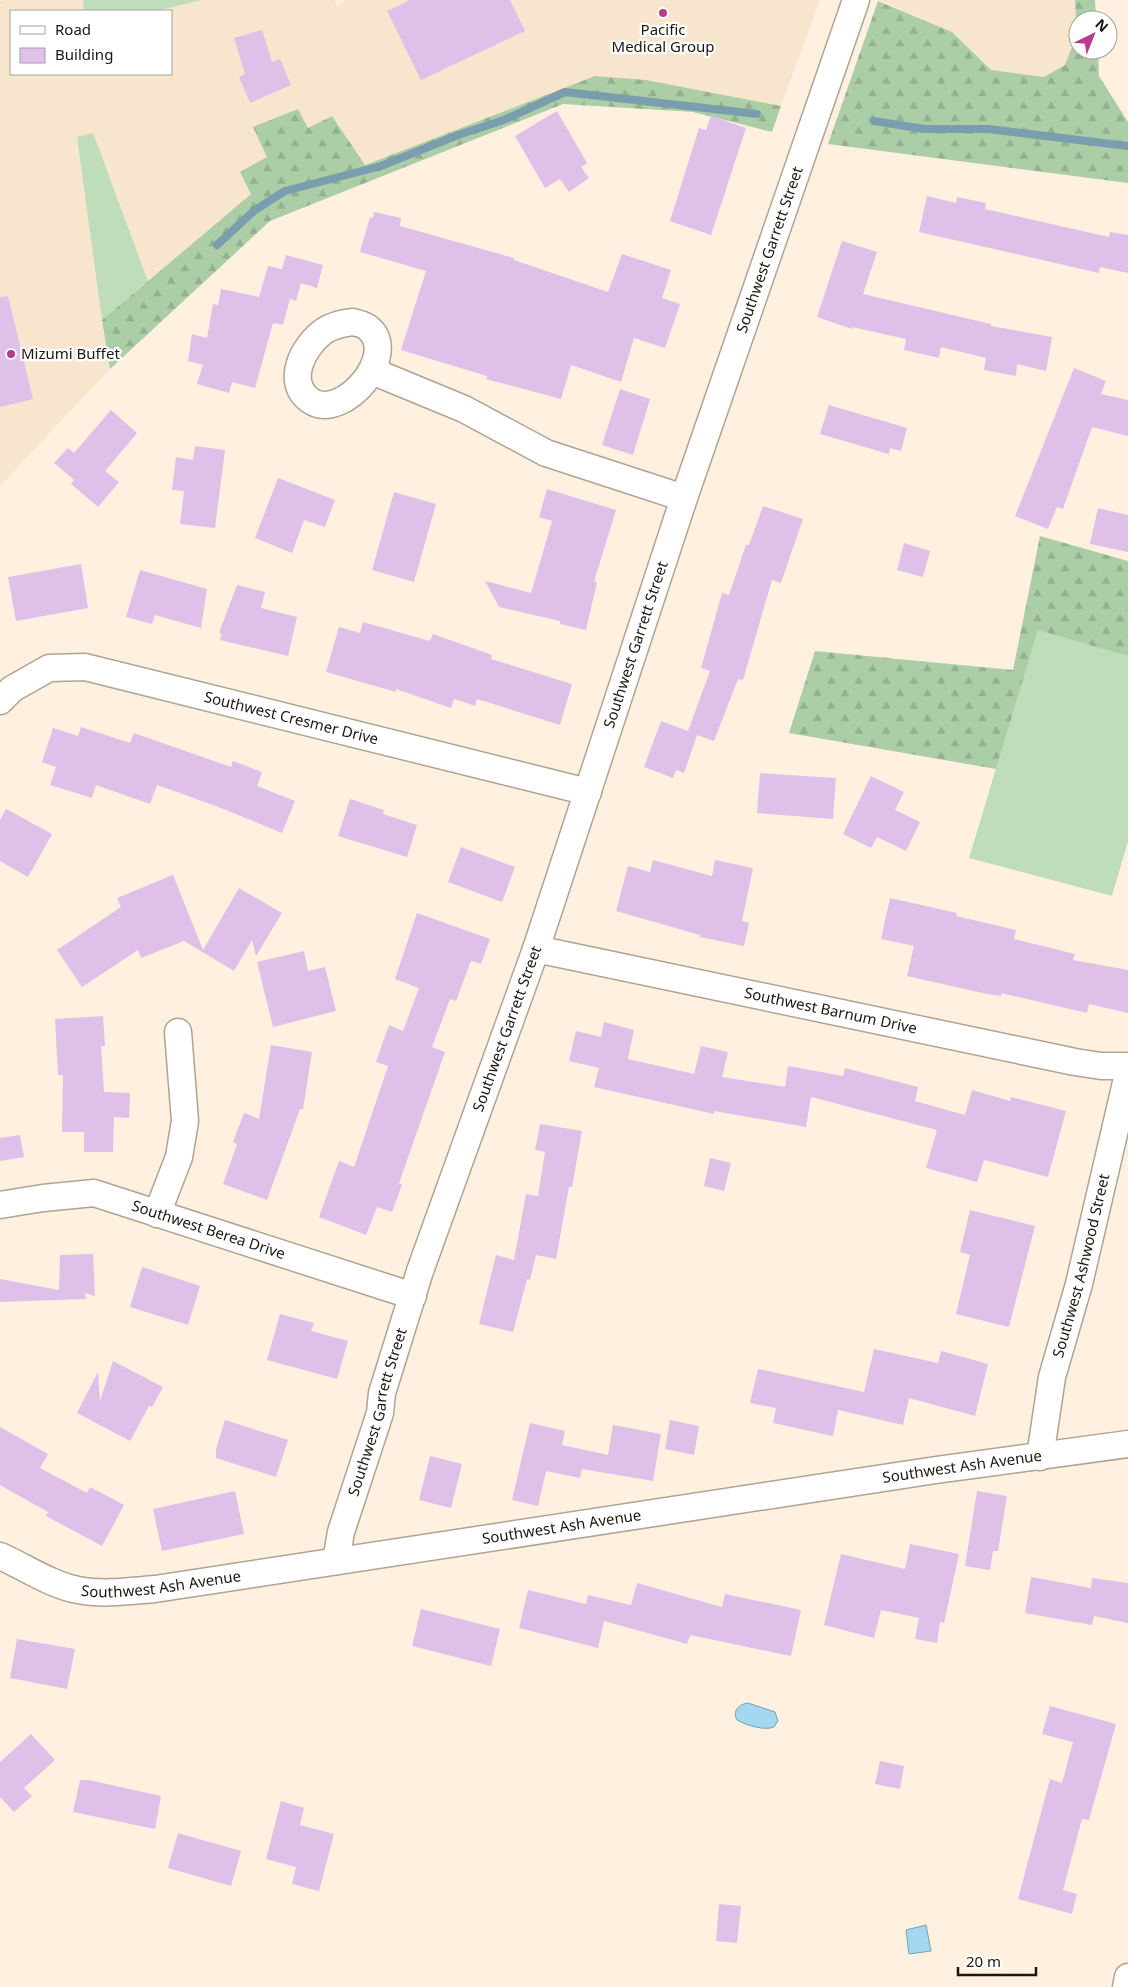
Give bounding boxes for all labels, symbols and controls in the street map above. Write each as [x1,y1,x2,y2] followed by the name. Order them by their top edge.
[657,7,669,19] marker: Pacific Medical Group
[10,10,172,75] legend
[1068,10,1118,60] north arrow
[1092,14,1113,36] text: N
[55,19,91,39] text: Road
[612,19,714,56] place label: Pacific Medical Group
[55,44,113,64] text: Building
[731,163,807,335] street label: Southwest Garrett Street
[21,343,120,363] place label: Mizumi Buffet
[5,348,17,360] marker: Mizumi Buffet
[598,558,672,731] street label: Southwest Garrett Street
[202,686,381,749] street label: Southwest Cresmer Drive
[467,942,546,1114] street label: Southwest Garrett Street
[743,982,919,1038] street label: Southwest Barnum Drive
[1047,1171,1114,1360] street label: Southwest Ashwood Street
[129,1195,288,1263] street label: Southwest Berea Drive
[342,1325,411,1498] street label: Southwest Garrett Street
[881,1445,1043,1487] street label: Southwest Ash Avenue
[481,1504,643,1548] street label: Southwest Ash Avenue
[80,1565,242,1601] street label: Southwest Ash Avenue
[958,1944,1036,1976] scale bar
[966,1951,1001,1971] text: 20 m

